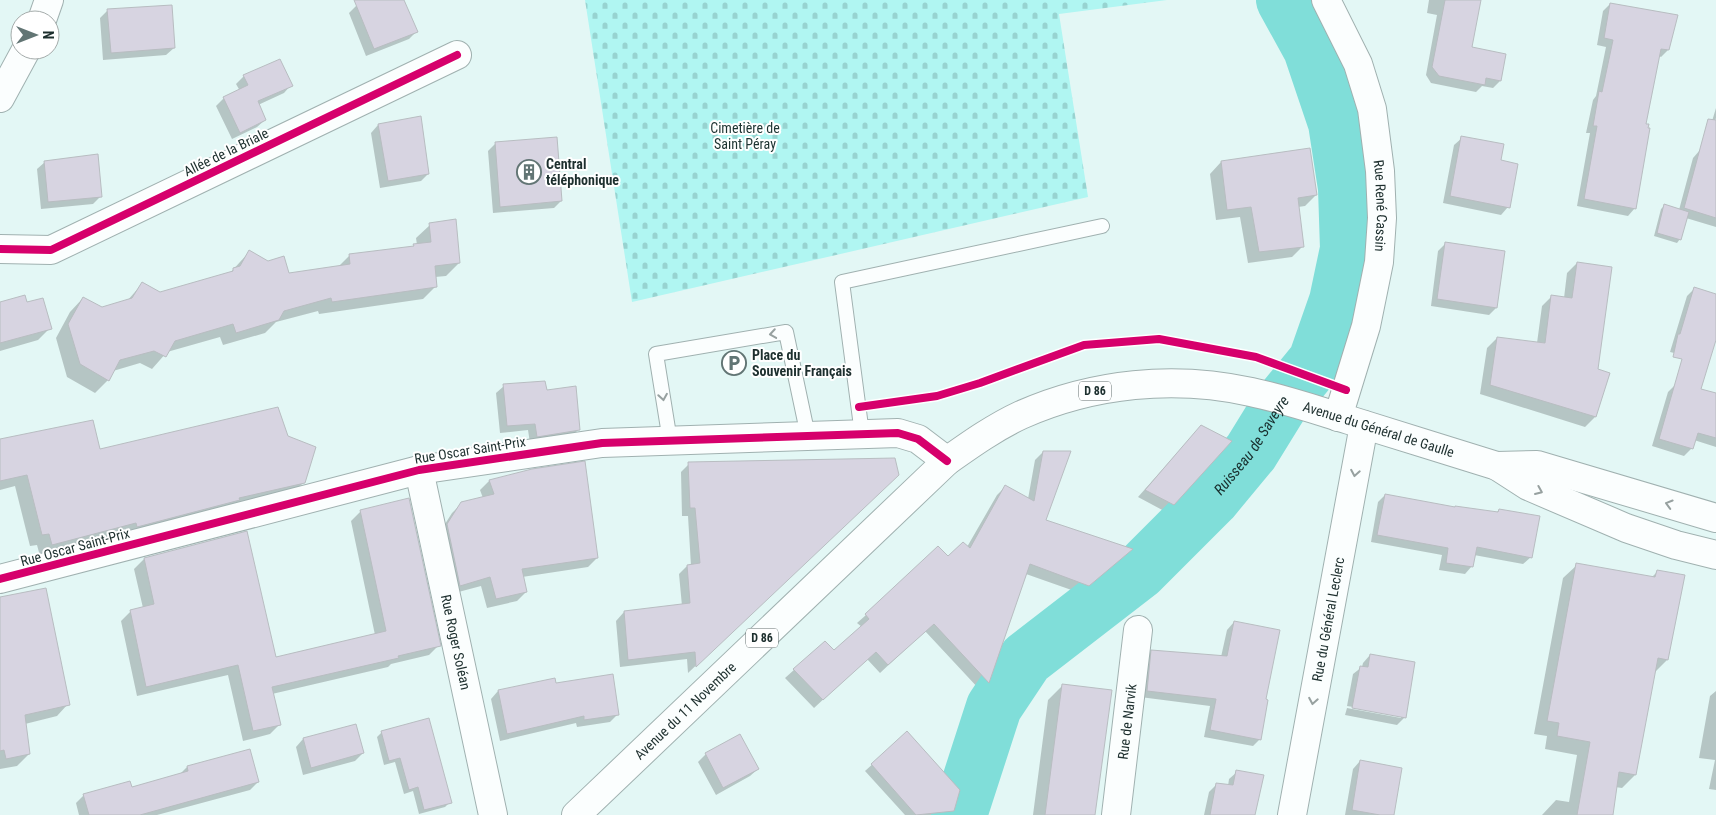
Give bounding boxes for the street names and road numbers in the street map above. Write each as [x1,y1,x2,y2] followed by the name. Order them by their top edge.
[181,124,271,179] street label: Allée de la Briale
[1371,159,1390,252] street label: Rue René Cassin
[1079,382,1111,401] road number: D 86
[1301,398,1457,460] street label: Avenue du Général de Gaulle
[413,433,527,467] street label: Rue Oscar Saint-Prix
[19,525,131,569] street label: Rue Oscar Saint-Prix
[1309,556,1347,683] street label: Rue du Général Leclerc
[438,593,474,691] street label: Rue Roger Soléan
[746,628,778,648] road number: D 86
[631,658,739,763] street label: Avenue du 11 Novembre
[1115,682,1140,760] street label: Rue de Narvik

